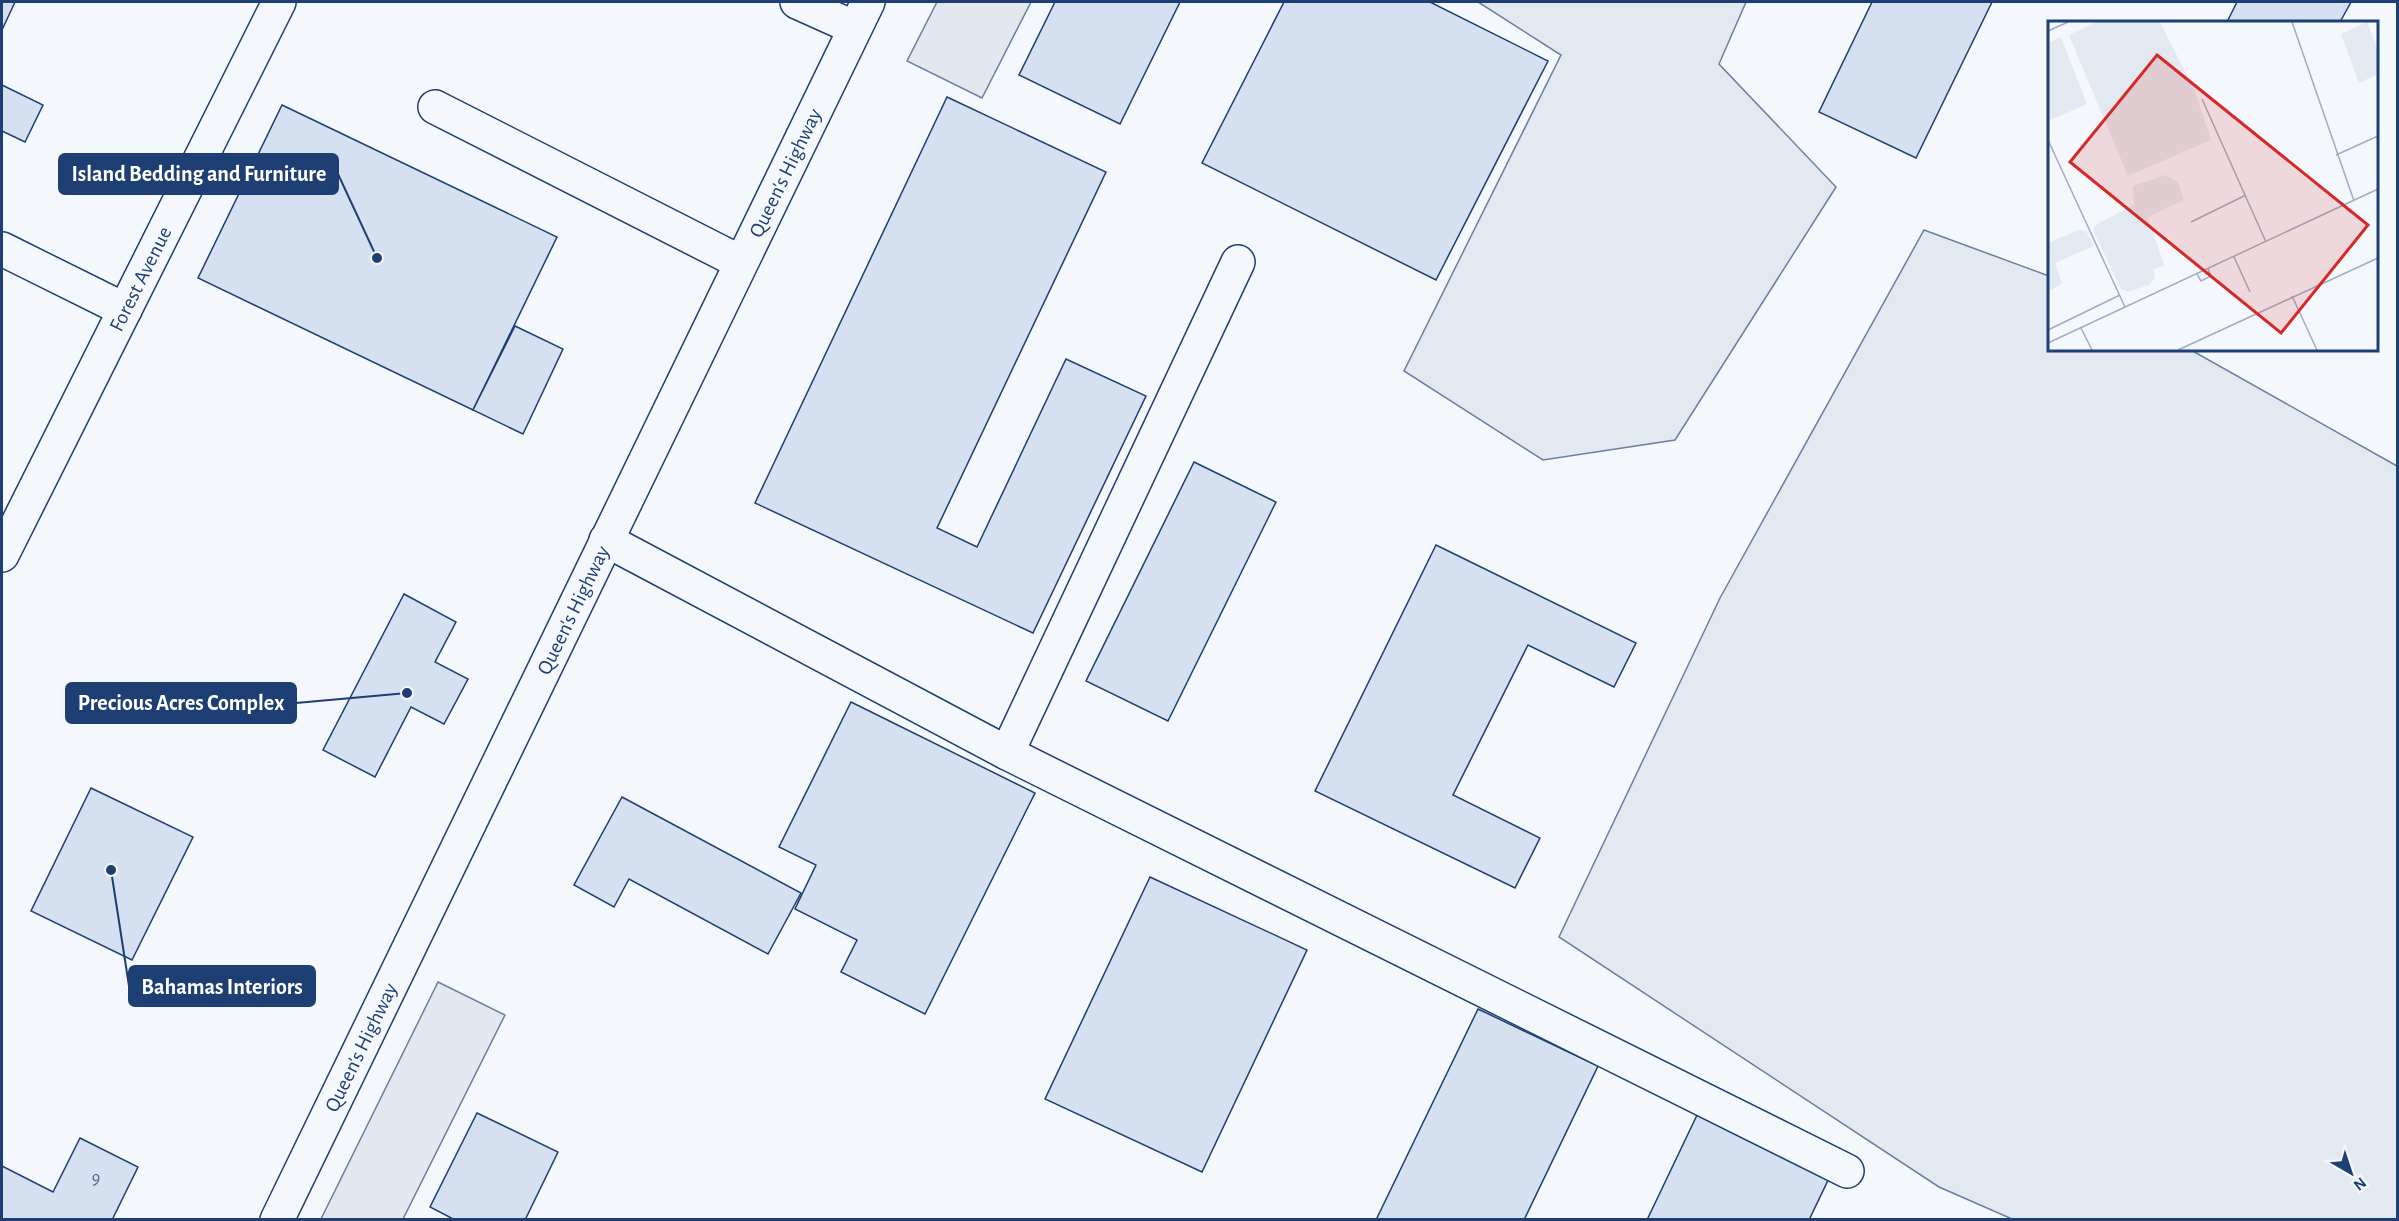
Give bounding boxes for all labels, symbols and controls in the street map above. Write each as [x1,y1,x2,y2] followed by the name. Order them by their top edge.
[2048,21,2378,351] inset map
[745,105,825,240] street label: Queen's Highway
[59,154,338,194] callout: Island Bedding and Furniture
[72,163,326,185] text: Island Bedding and Furniture
[105,223,175,334] street label: Forest Avenue
[533,542,613,678] street label: Queen's Highway
[66,683,296,723] callout: Precious Acres Complex
[78,692,284,714] text: Precious Acres Complex
[129,966,315,1006] callout: Bahamas Interiors
[141,976,303,998] text: Bahamas Interiors
[321,980,401,1115] street label: Queen's Highway
[2321,1143,2381,1203] north arrow
[92,1170,100,1188] house number: 9
[2350,1174,2369,1194] text: N

